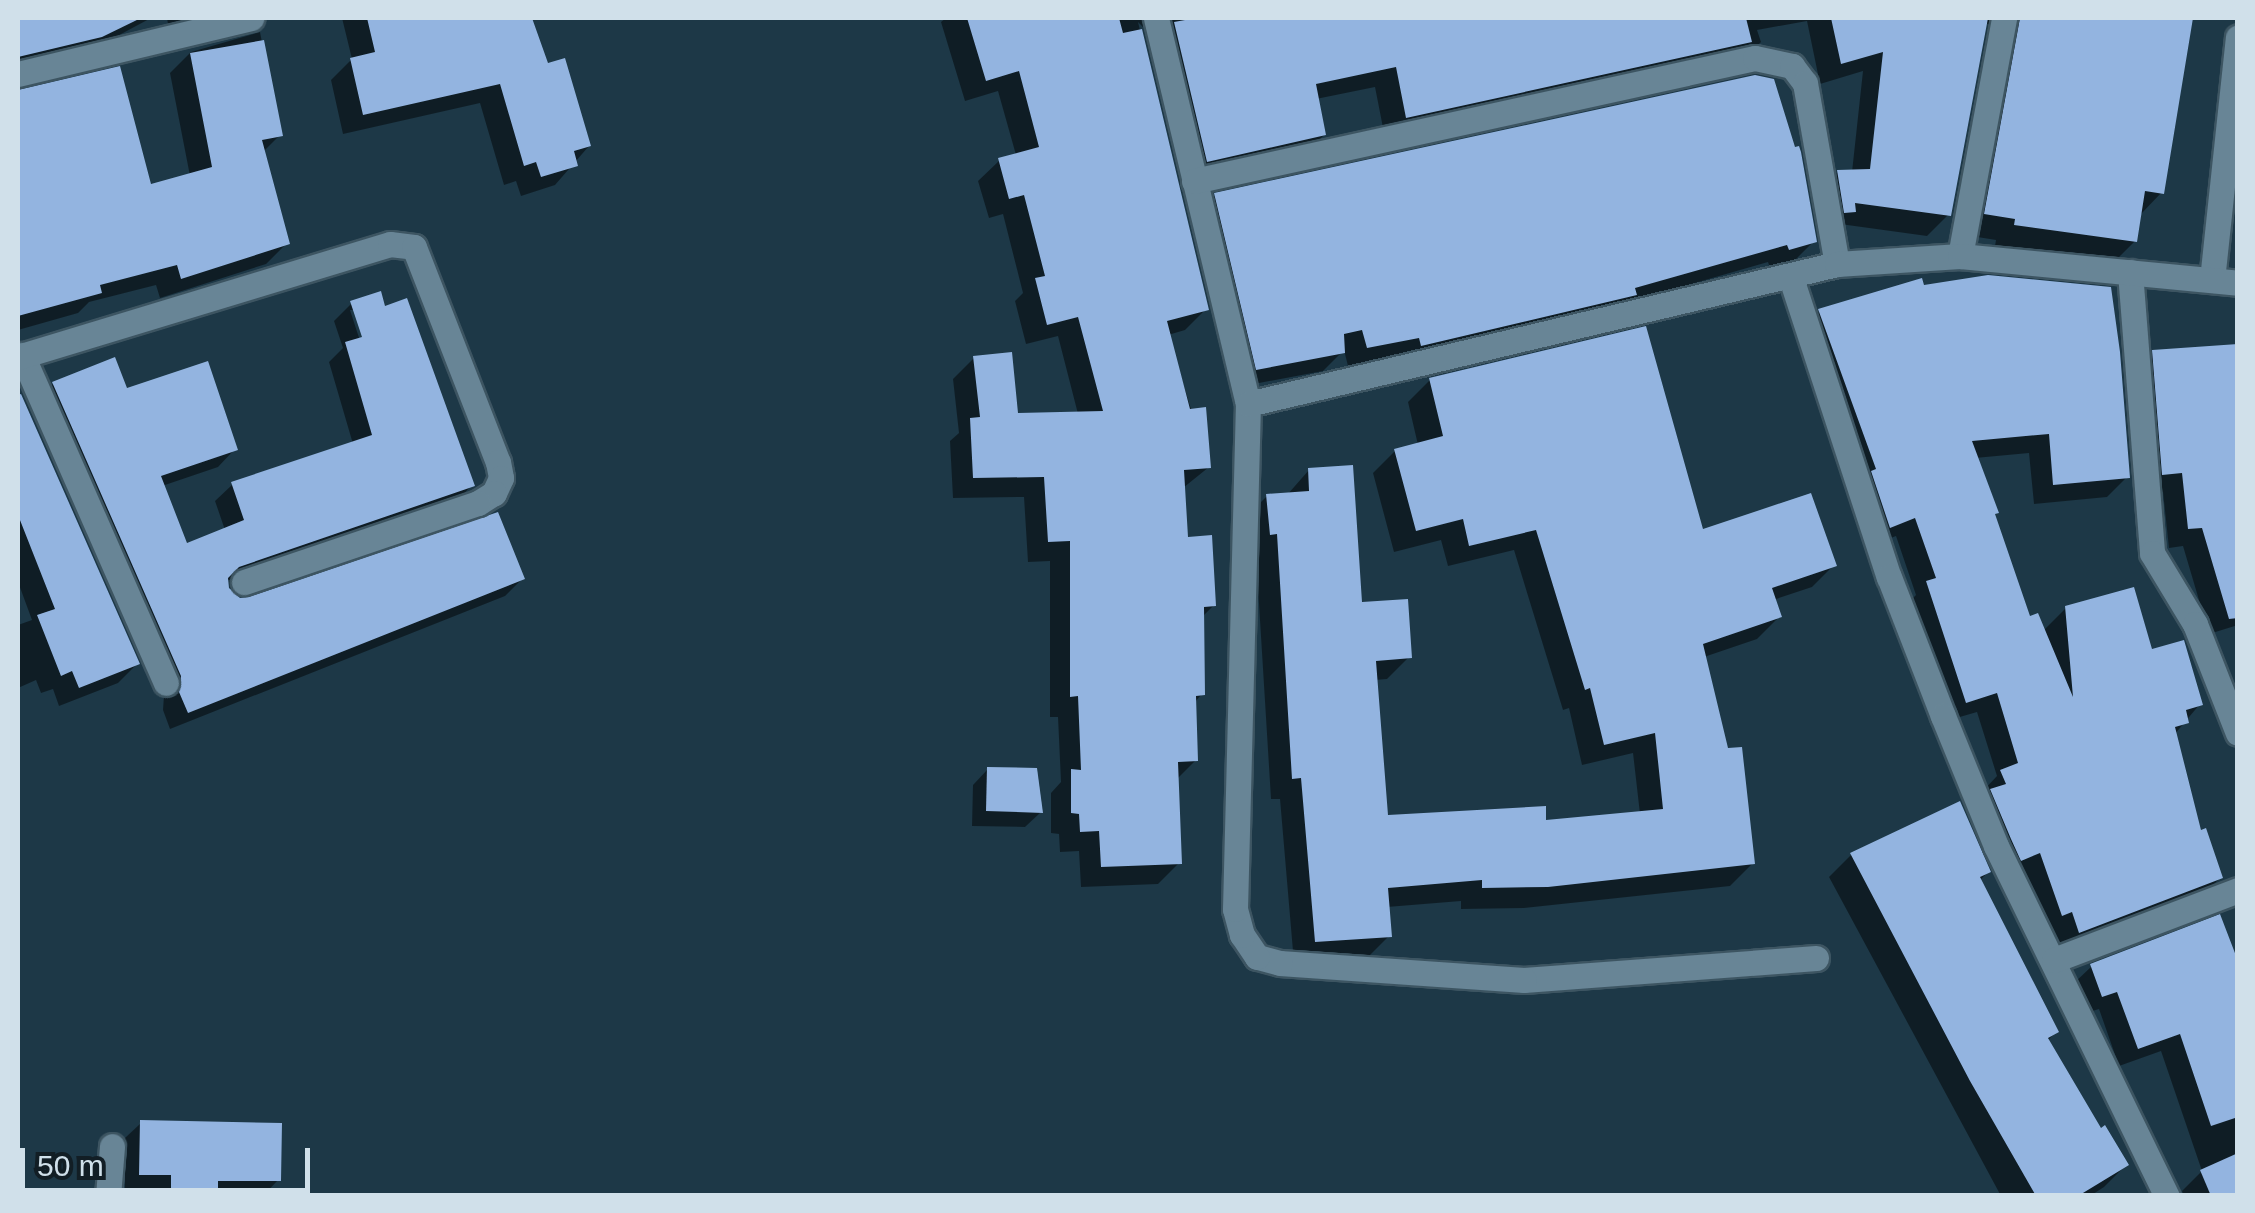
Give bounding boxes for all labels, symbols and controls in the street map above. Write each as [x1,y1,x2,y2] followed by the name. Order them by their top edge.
[25,1128,315,1190] scale bar
[37,1149,104,1182] text: 50 m

